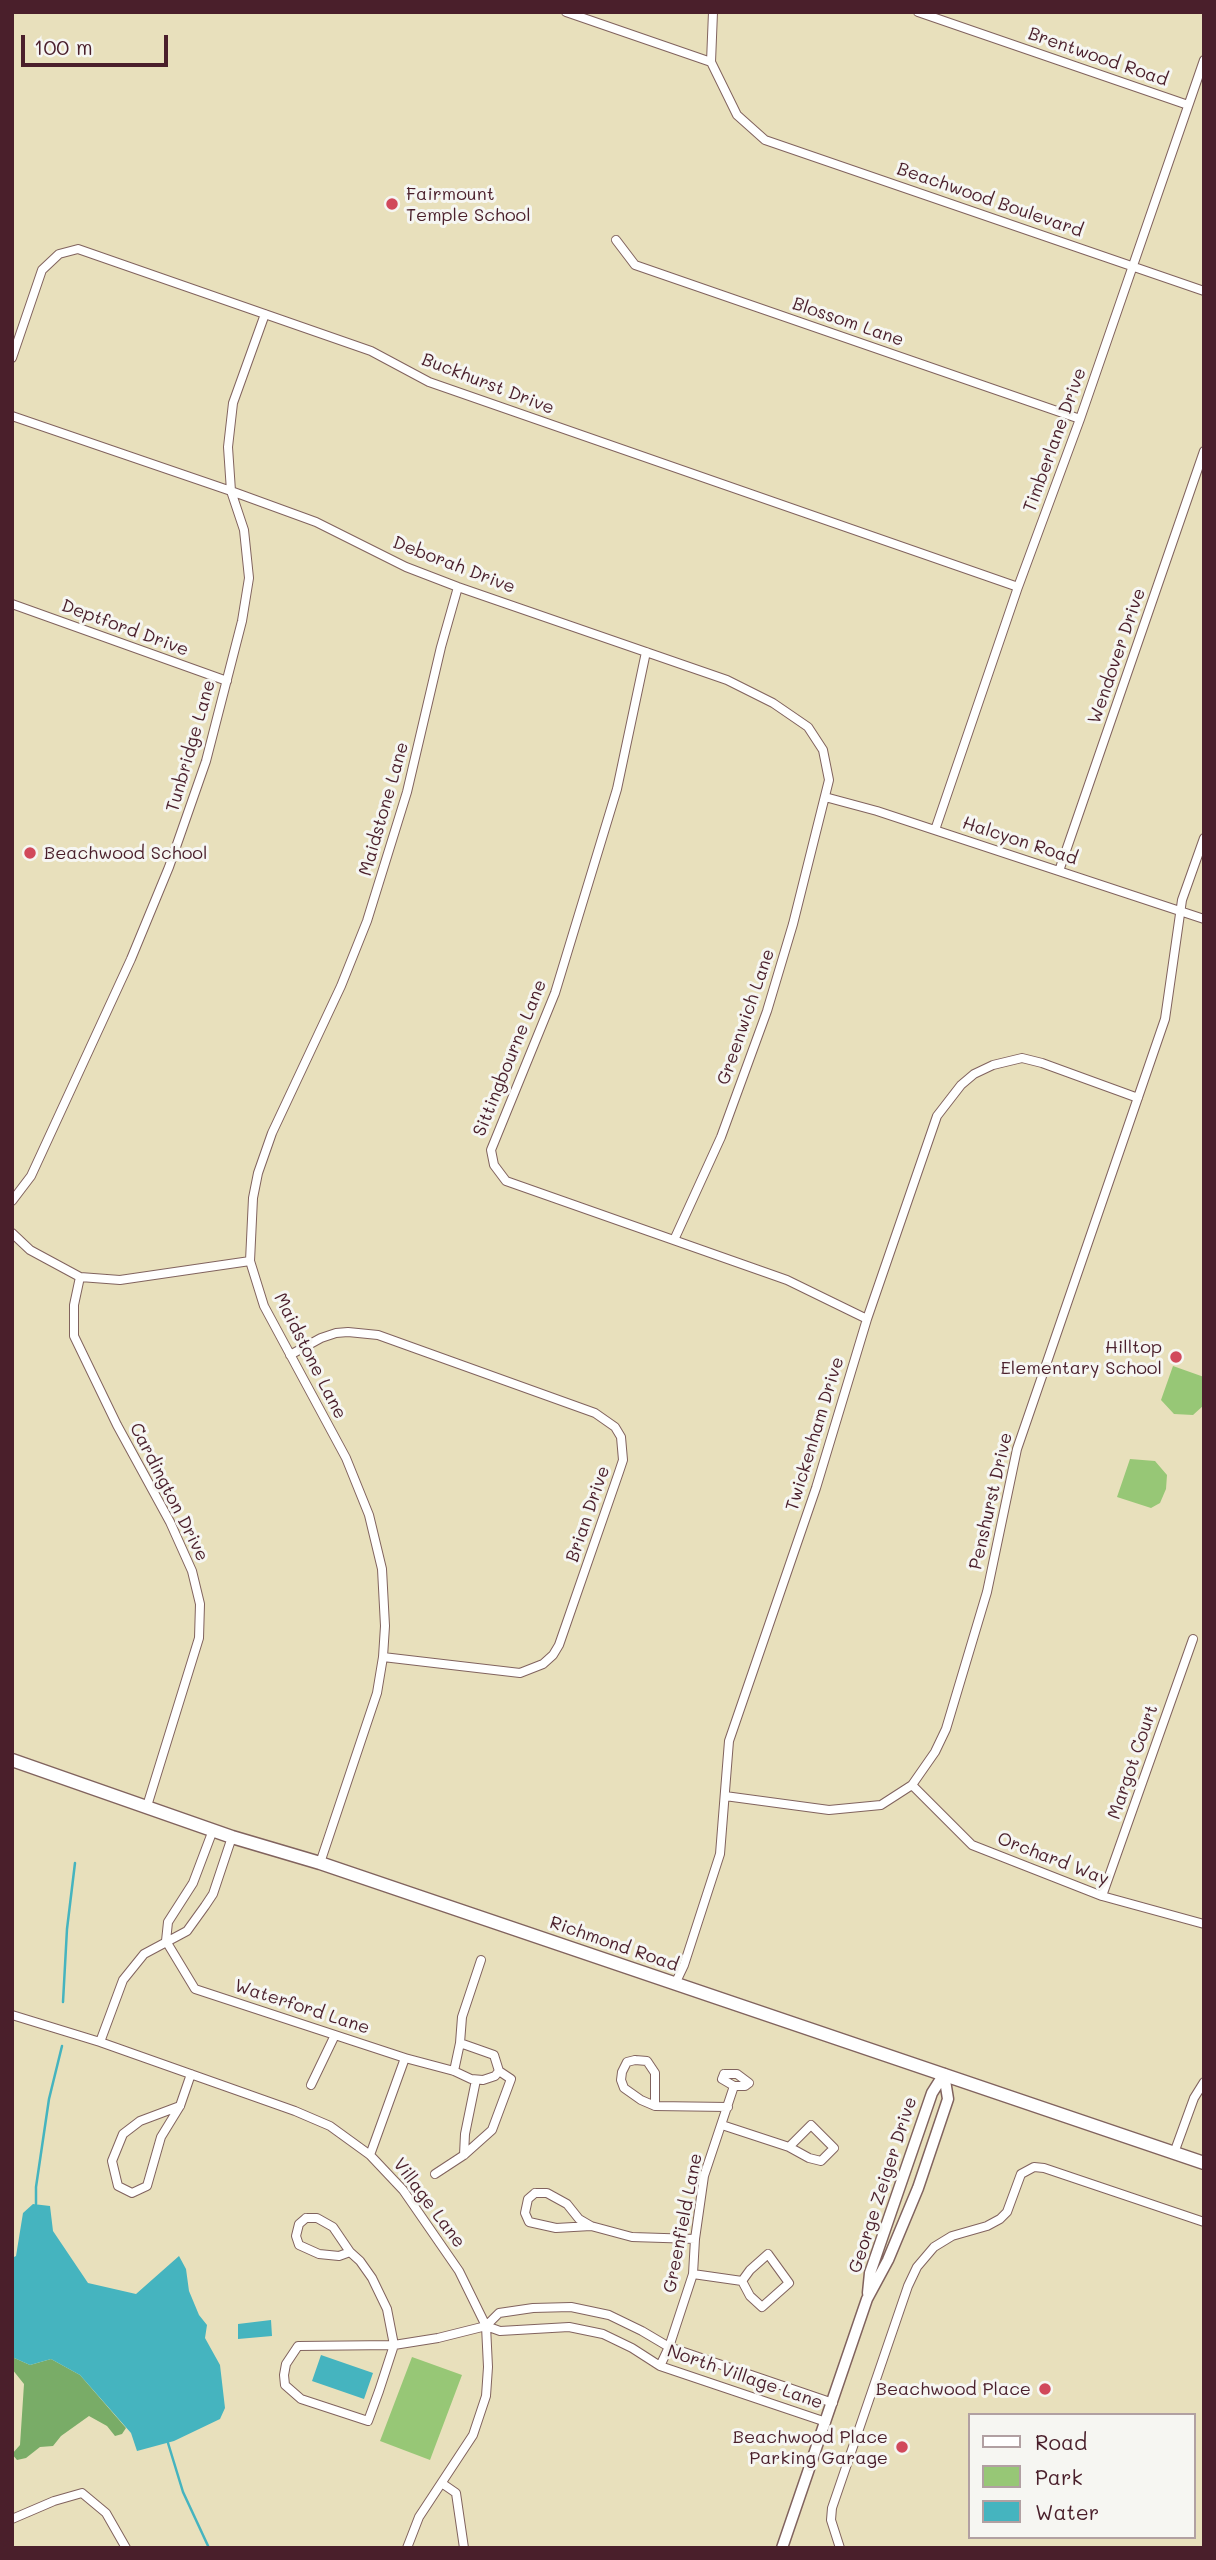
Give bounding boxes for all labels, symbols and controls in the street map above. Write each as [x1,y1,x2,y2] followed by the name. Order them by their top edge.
[24,21,172,65] scale bar
[1025,23,1171,91] street label: Brentwood Road
[34,33,93,60] text: 100 m
[894,158,1086,242] street label: Beachwood Boulevard
[406,183,531,226] place label: Fairmount Temple School
[384,196,400,212] marker: Fairmount Temple School
[789,293,907,351] street label: Blossom Lane
[419,349,557,419] street label: Buckhurst Drive
[1019,365,1091,515] street label: Timberlane Drive
[390,532,518,598] street label: Deborah Drive
[1084,585,1150,727] street label: Wendover Drive
[58,595,192,661] street label: Deptford Drive
[162,677,220,815] street label: Tunbridge Lane
[355,739,413,879] street label: Maidstone Lane
[960,812,1080,870] street label: Halcyon Road
[44,842,207,864] place label: Beachwood School
[22,845,38,861] marker: Beachwood School
[713,946,779,1088] street label: Greenwich Lane
[469,976,551,1140] street label: Sittingbourne Lane
[269,1289,351,1423] street label: Maidstone Lane
[1001,1336,1162,1378] place label: Hilltop Elementary School
[1168,1349,1184,1365] marker: Hilltop Elementary School
[781,1354,849,1514] street label: Twickenham Drive
[125,1419,213,1565] street label: Cardington Drive
[965,1430,1017,1572] street label: Penshurst Drive
[561,1463,615,1565] street label: Brian Drive
[1103,1702,1163,1822] street label: Margot Court
[994,1828,1112,1890] street label: Orchard Way
[547,1912,681,1976] street label: Richmond Road
[232,1975,372,2039] street label: Waterford Lane
[844,2094,922,2276] street label: George Zeiger Drive
[659,2151,707,2295] street label: Greenfield Lane
[388,2154,470,2252] street label: Village Lane
[664,2340,826,2414] street label: North Village Lane
[876,2378,1031,2400] place label: Beachwood Place
[1037,2381,1053,2397] marker: Beachwood Place
[968,2413,1195,2539] legend
[733,2426,888,2468] place label: Beachwood Place Parking Garage
[1035,2428,1087,2455] text: Road
[894,2439,910,2455] marker: Beachwood Place Parking Garage
[1035,2463,1083,2490] text: Park
[1035,2498,1099,2525] text: Water

